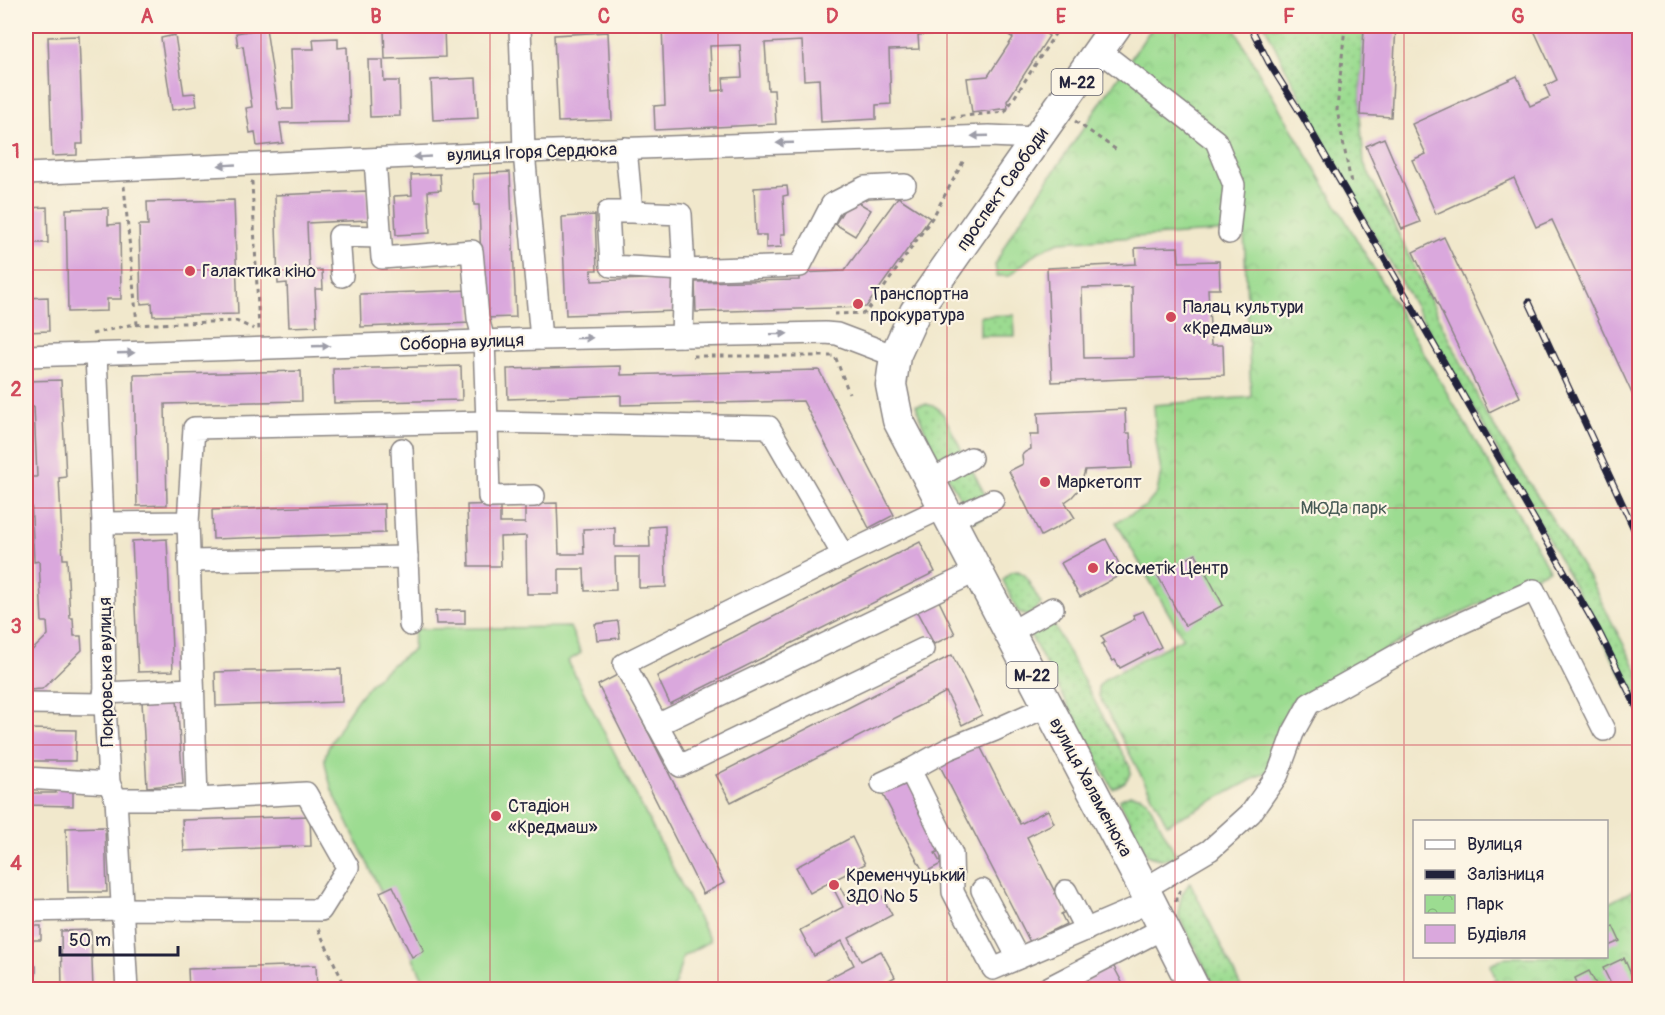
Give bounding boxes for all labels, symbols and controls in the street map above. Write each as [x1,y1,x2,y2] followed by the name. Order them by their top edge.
[141,4,154,29] text: A
[370,4,382,29] text: B
[598,4,610,29] text: C
[826,4,839,29] text: D
[1056,4,1067,29] text: E
[1283,4,1295,29] text: F
[1511,4,1525,29] text: G
[1052,69,1102,95] road number: М-22
[951,123,1053,255] street label: проспект Свободи
[970,131,989,141] one-way arrow
[446,138,618,167] street label: вулиця Ігоря Сердюка
[775,138,794,147] one-way arrow
[12,139,20,164] text: 1
[412,152,431,161] one-way arrow
[218,161,237,170] one-way arrow
[202,260,316,283] place label: Галактика кіно
[183,264,197,278] marker: Галактика кіно
[870,283,969,327] place label: Транспортна прокуратура
[1183,296,1303,340] place label: Палац культури «Кредмаш»
[851,297,865,311] marker: Транспортна прокуратура
[1164,310,1178,324] marker: Палац культури «Кредмаш»
[400,329,525,356] street label: Соборна вулиця
[770,329,789,339] one-way arrow
[575,333,594,343] one-way arrow
[311,342,330,351] one-way arrow
[116,348,135,357] one-way arrow
[10,377,22,402] text: 2
[1057,471,1142,494] place label: Маркетопт
[1038,475,1052,489] marker: Маркетопт
[1301,497,1387,520] park label: МЮДа парк
[1105,557,1228,580] place label: Косметік Центр
[1086,561,1100,575] marker: Косметік Центр
[94,597,119,747] street label: Покровська вулиця
[10,614,22,639] text: 3
[1006,662,1058,688] road number: М-22
[1044,713,1137,861] street label: вулиця Халаменюка
[508,795,598,839] place label: Стадіон «Кредмаш»
[489,809,503,823] marker: Стадіон «Кредмаш»
[1413,820,1608,958] legend
[1467,833,1522,856] text: Вулиця
[10,851,22,876] text: 4
[1467,863,1544,886] text: Залізниця
[846,864,966,908] place label: Кременчуцький ЗДО № 5
[827,878,841,892] marker: Кременчуцький ЗДО № 5
[1467,893,1504,916] text: Парк
[60,919,178,957] scale bar
[1467,923,1526,946] text: Будівля
[69,929,111,952] text: 50 m

